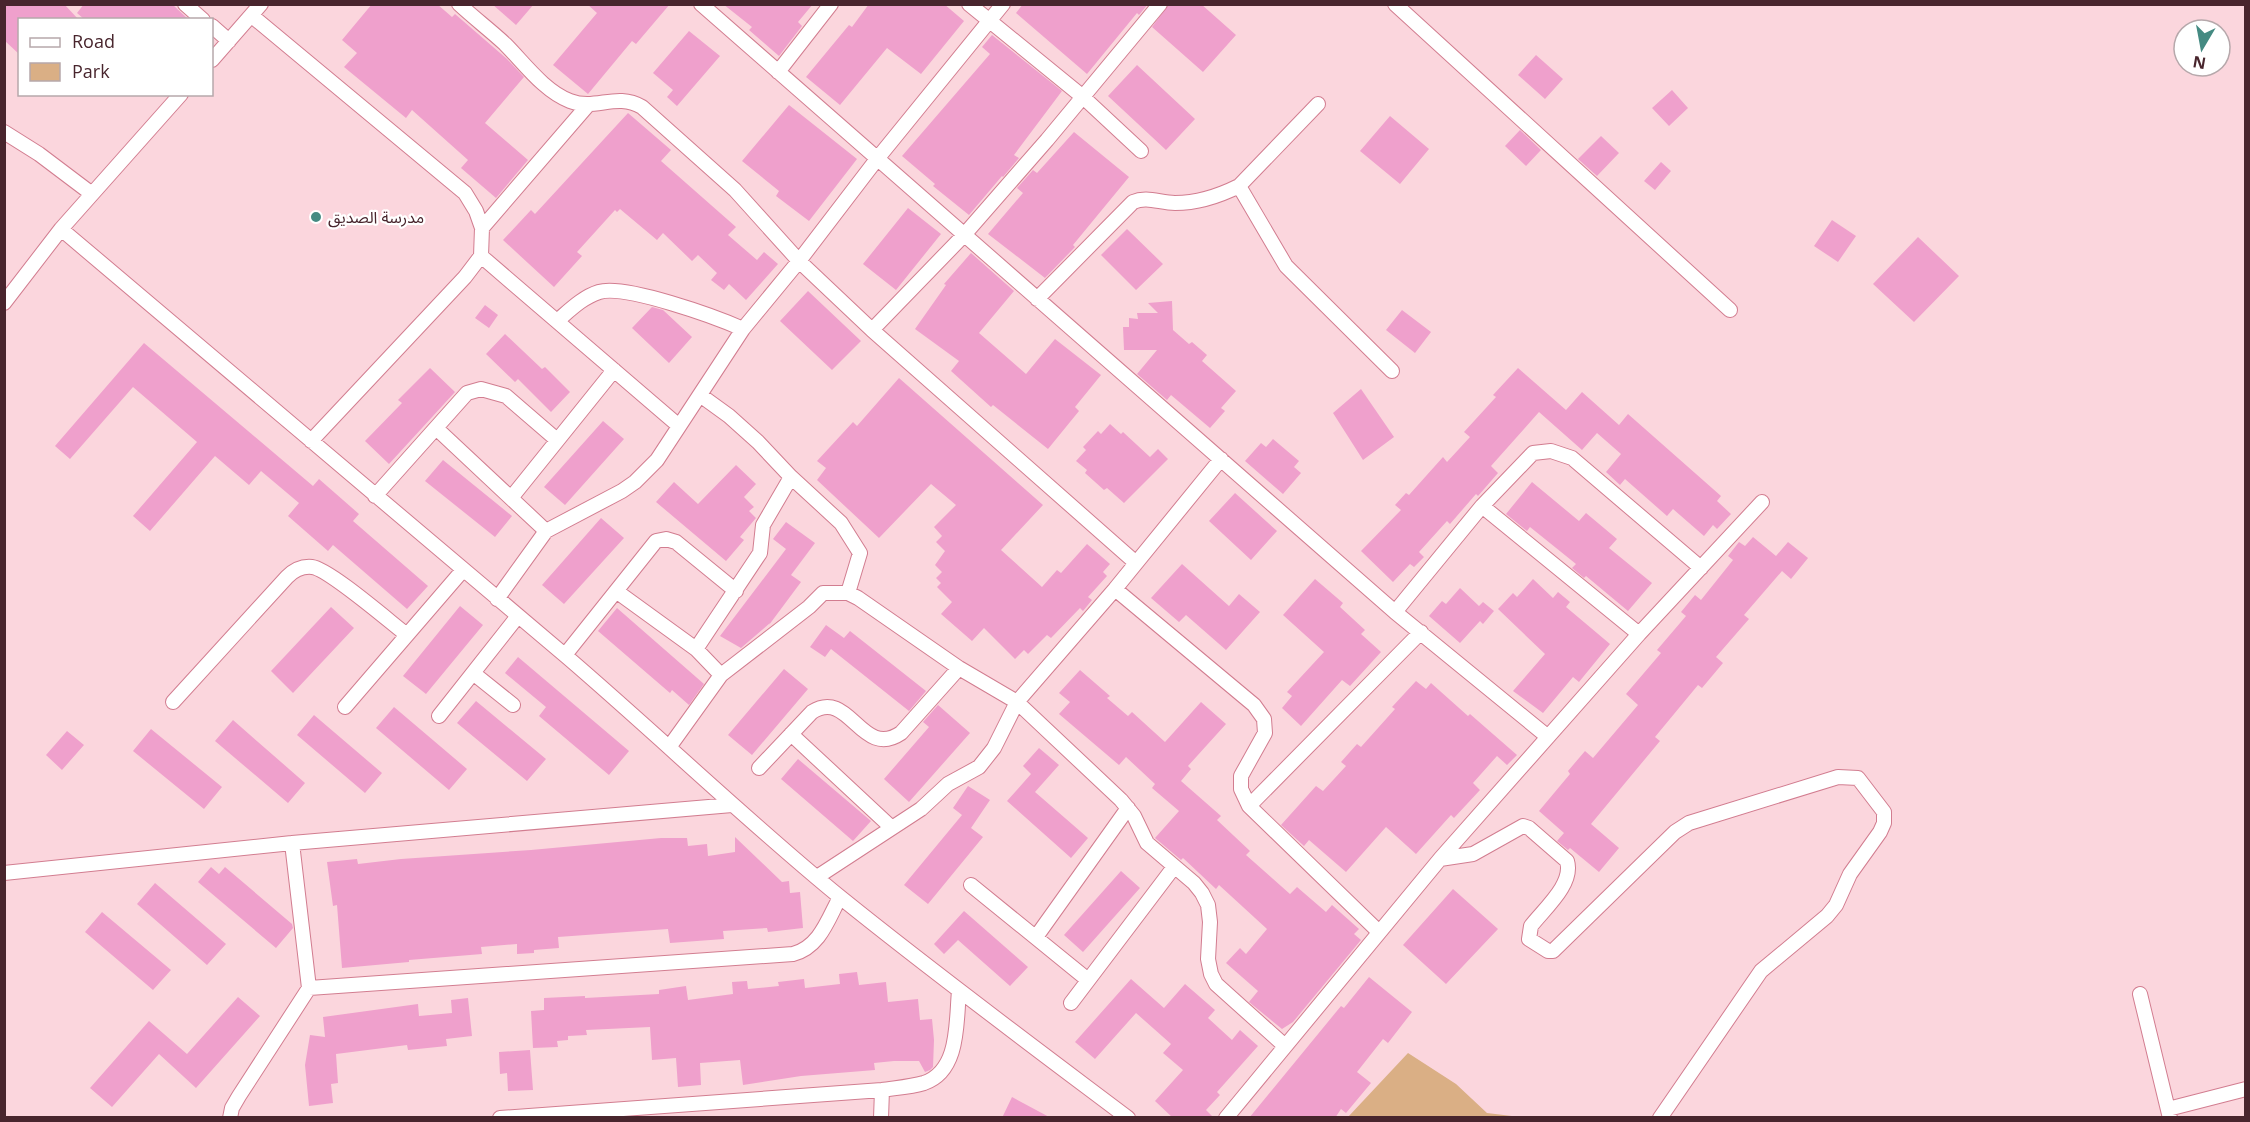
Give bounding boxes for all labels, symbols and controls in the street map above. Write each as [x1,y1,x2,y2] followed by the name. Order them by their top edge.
[18,18,213,96] legend
[2172,18,2232,78] north arrow
[72,29,115,53] text: Road
[2191,51,2208,75] text: N
[72,59,110,83] text: Park
[328,206,424,228] place label: مدرسة الصديق
[309,210,323,224] marker: مدرسة الصديق

